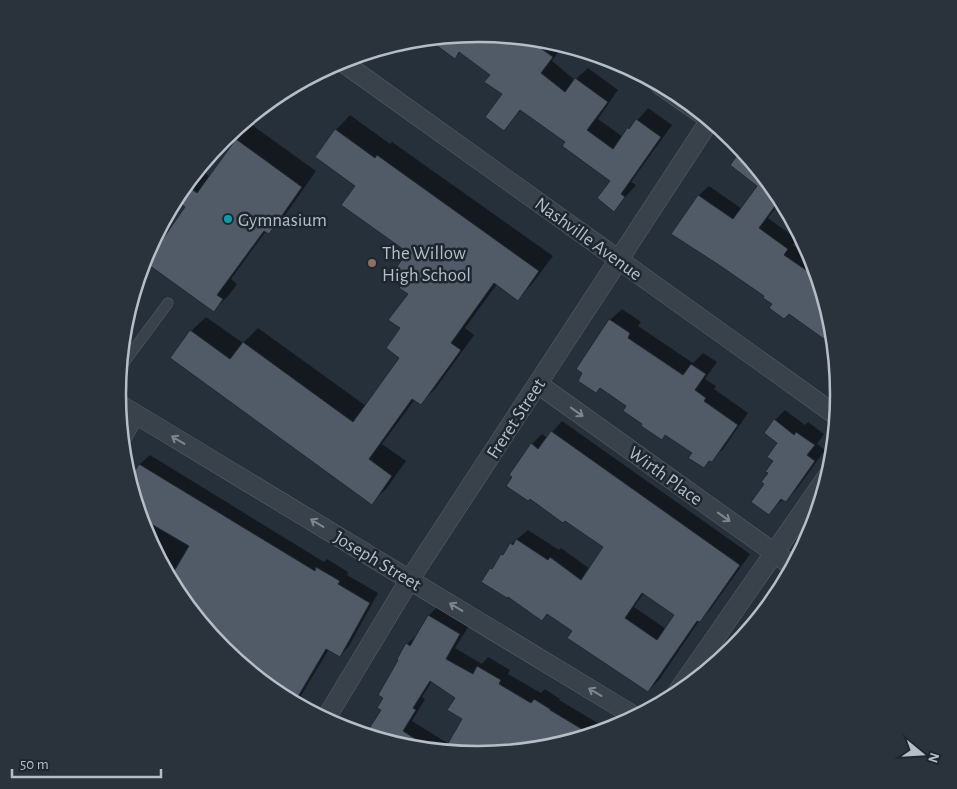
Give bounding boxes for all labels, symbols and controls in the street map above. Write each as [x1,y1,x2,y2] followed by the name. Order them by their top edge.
[531,194,645,284] street label: Nashville Avenue
[238,211,327,230] place label: Gymnasium
[222,213,234,225] marker: Gymnasium
[382,244,471,285] place label: The Willow High School
[366,257,378,269] marker: The Willow High School
[483,375,549,462] street label: Freret Street
[570,407,584,417] one-way arrow
[171,434,185,444] one-way arrow
[625,443,706,509] street label: Wirth Place
[717,512,731,522] one-way arrow
[310,518,324,528] one-way arrow
[330,528,424,595] street label: Joseph Street
[449,602,463,613] one-way arrow
[588,686,602,696] one-way arrow
[897,729,947,779] north arrow
[12,746,161,778] scale bar
[925,751,942,765] text: N
[20,757,49,772] text: 50 m

